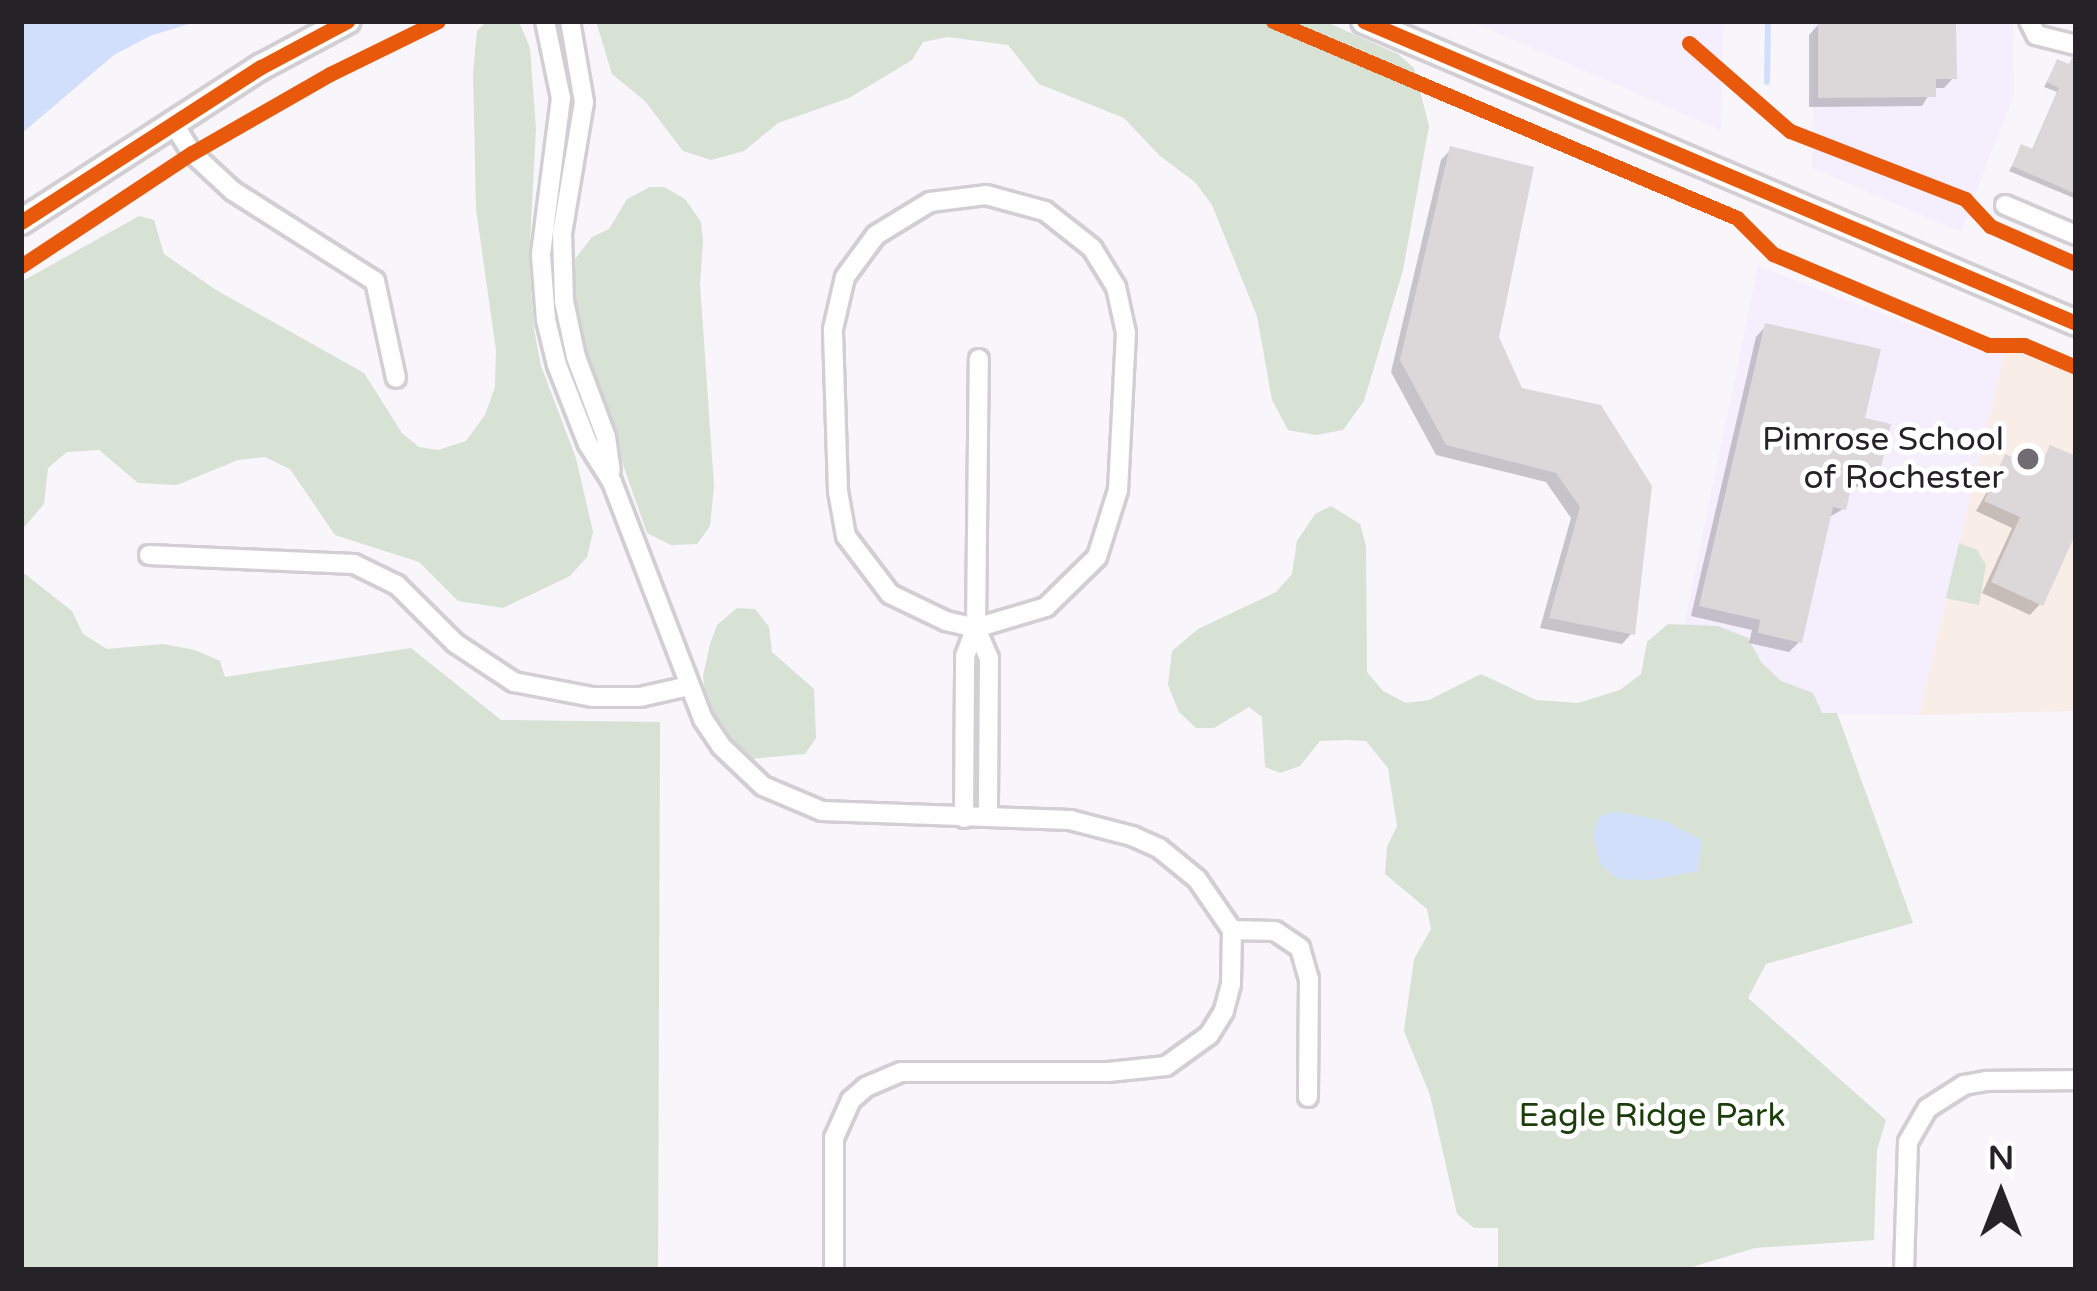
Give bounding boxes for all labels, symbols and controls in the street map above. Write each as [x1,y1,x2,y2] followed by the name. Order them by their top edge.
[1762,420,2004,498] place label: Pimrose School of Rochester
[2015,446,2041,472] marker: Pimrose School of Rochester
[1519,1096,1785,1136] park label: Eagle Ridge Park
[1941,1135,2061,1255] north arrow
[1988,1139,2014,1178] text: N

